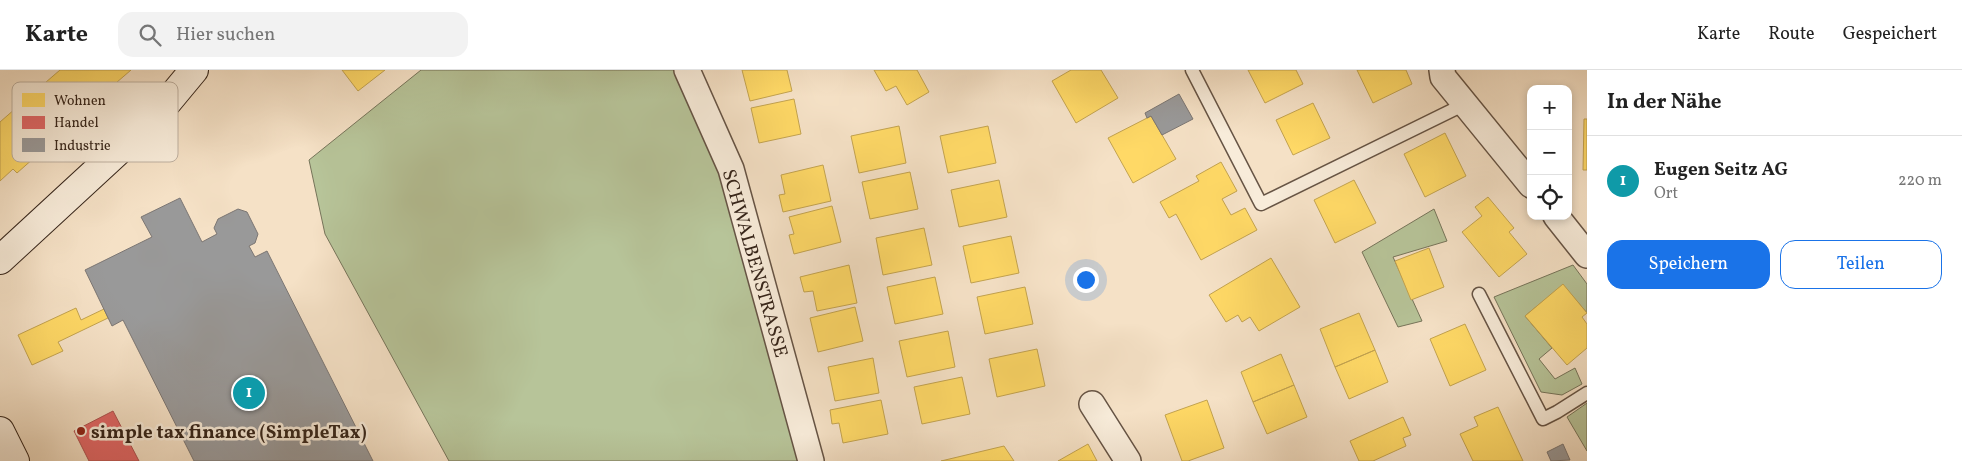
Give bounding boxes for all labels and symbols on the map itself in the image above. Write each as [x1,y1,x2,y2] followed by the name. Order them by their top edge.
[12,82,178,162] legend
[54,92,106,111] text: Wohnen
[54,114,99,133] text: Handel
[54,137,111,156] text: Industrie
[715,166,793,361] street label: SCHWALBENSTRASSE
[1073,267,1099,293] your location
[233,374,265,412] pin: 1
[91,420,367,446] place label: simple tax finance (SimpleTax)
[75,425,87,437] marker: simple tax finance (SimpleTax)

